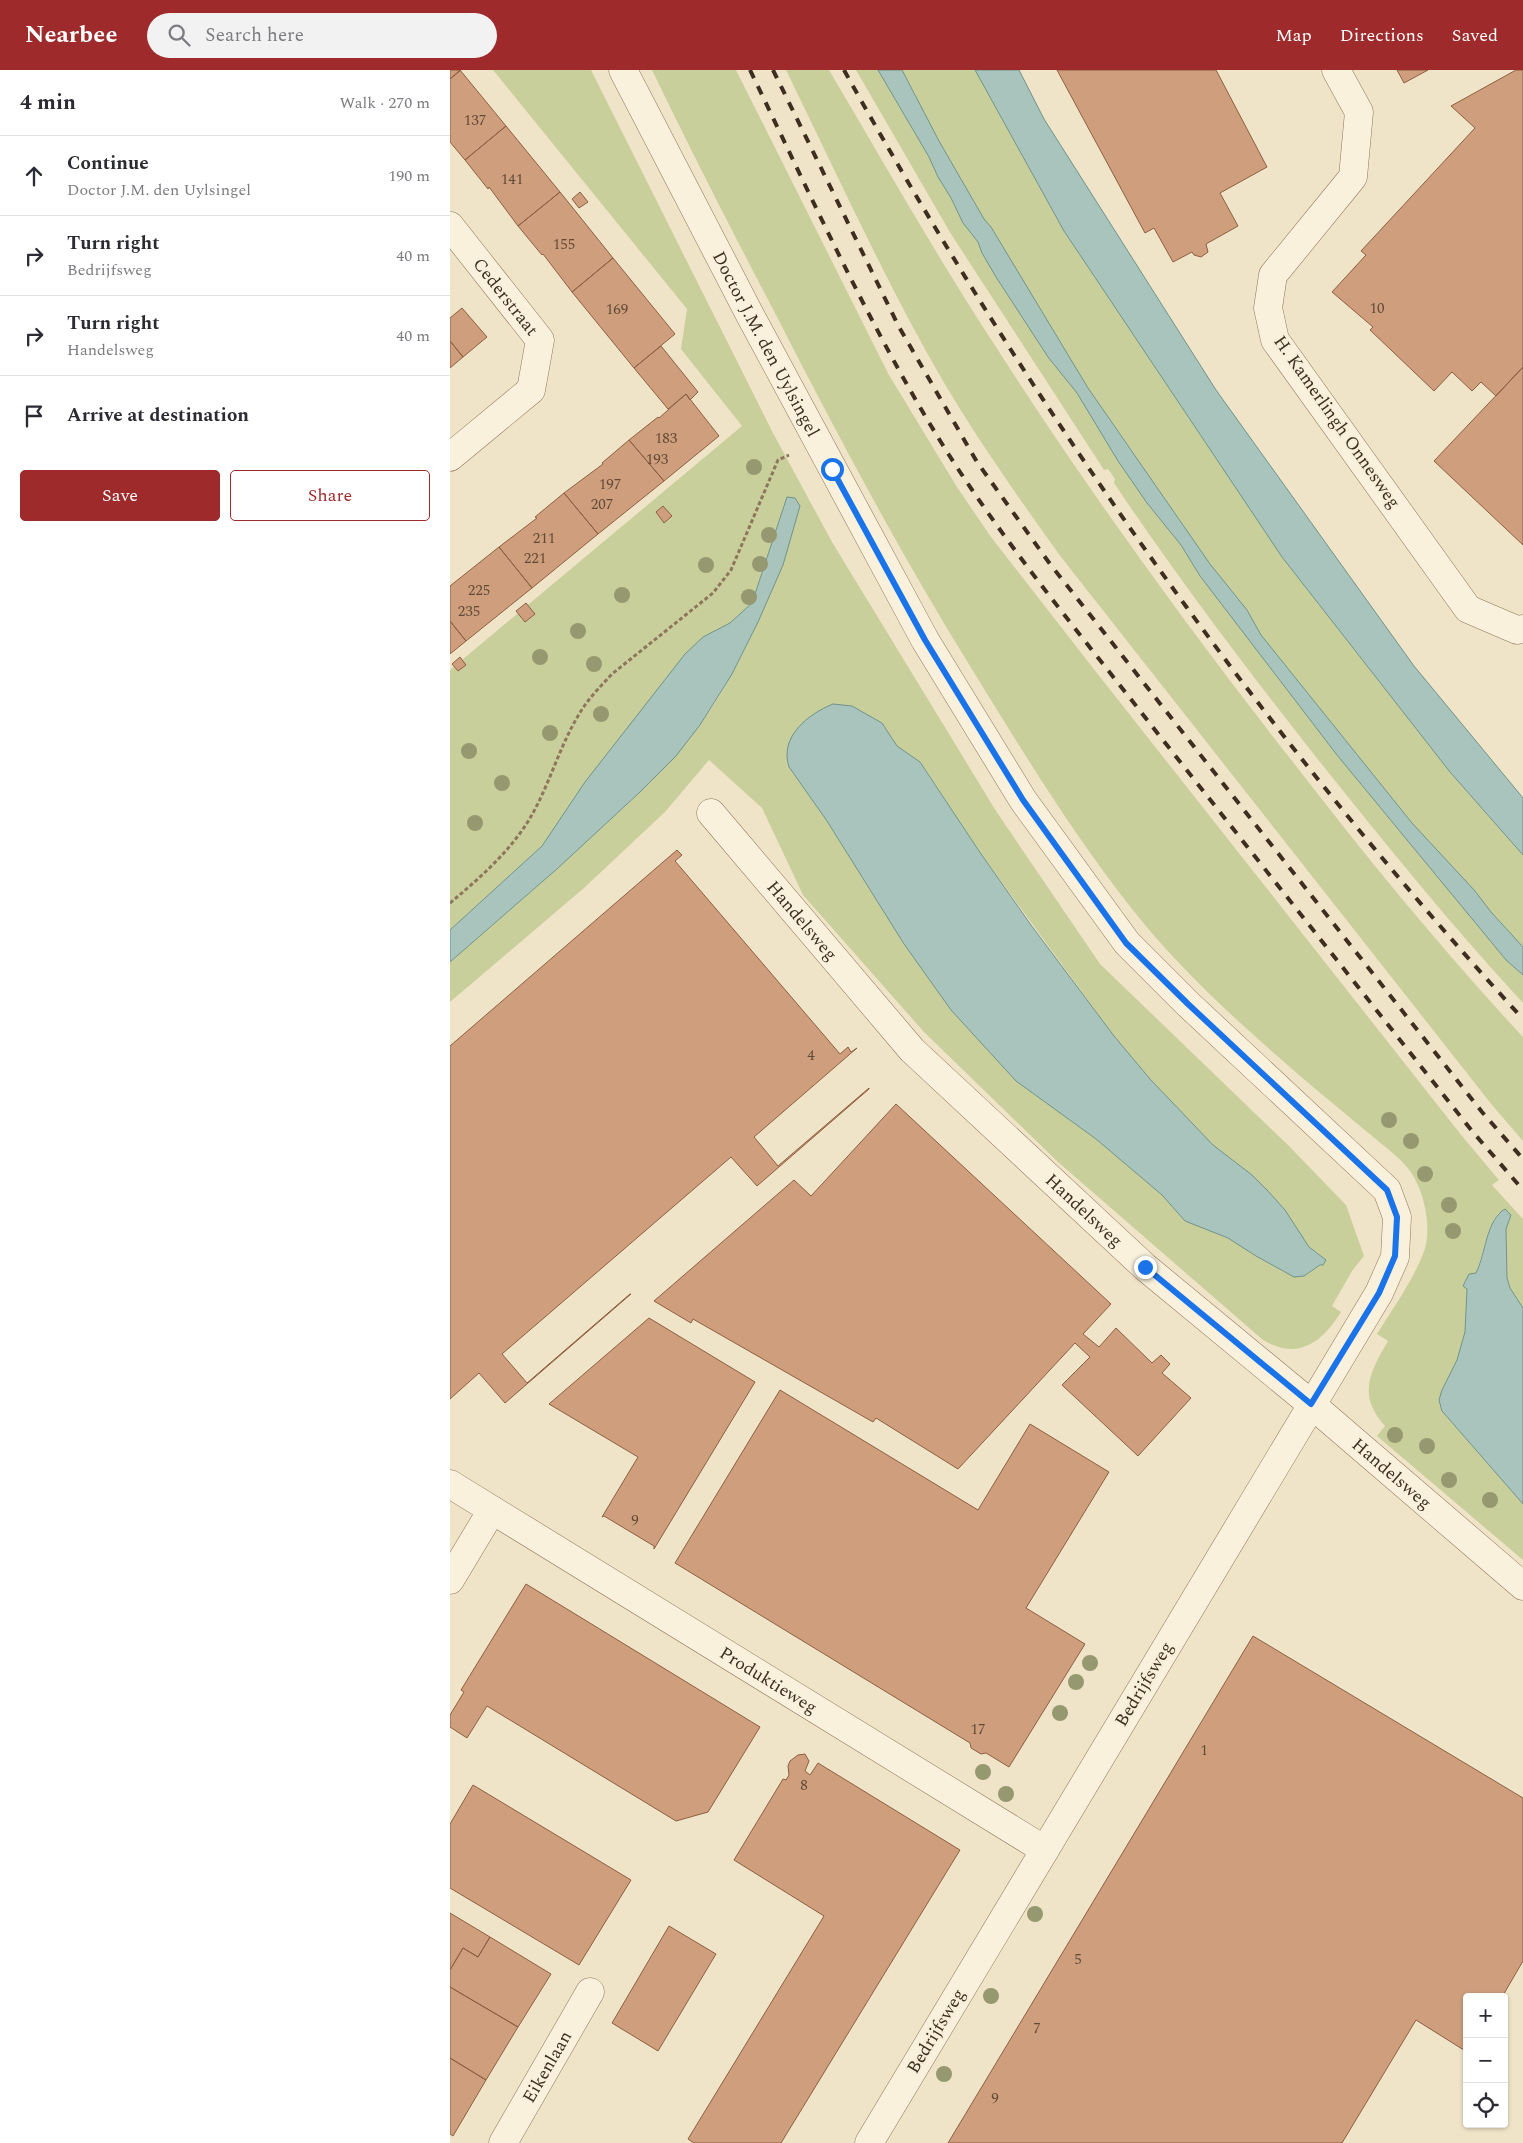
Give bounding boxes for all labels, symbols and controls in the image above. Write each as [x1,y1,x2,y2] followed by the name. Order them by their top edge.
[147,13,497,58] search box
[25,17,117,53] text: Nearbee
[165,21,193,49] icon: search
[205,21,304,50] text: Search here
[1276,22,1312,49] text: Map
[1340,22,1424,49] text: Directions
[1452,22,1498,49] text: Saved
[20,87,76,119] text: 4 min
[339,91,430,115] text: Walk · 270 m
[464,109,486,132] house number: 137
[67,149,149,178] text: Continue
[20,162,48,190] icon: ahead
[388,164,430,188] text: 190 m
[501,168,523,191] house number: 141
[67,178,251,202] text: Doctor J.M. den Uylsingel
[67,229,160,258] text: Turn right
[553,233,575,256] house number: 155
[20,242,48,270] icon: right
[396,244,430,268] text: 40 m
[706,246,827,442] street label: Doctor J.M. den Uylsingel
[466,252,545,342] street label: Cederstraat
[67,258,152,282] text: Bedrijfsweg
[1369,297,1385,320] house number: 10
[606,298,628,321] house number: 169
[67,309,160,338] text: Turn right
[20,322,48,350] icon: right
[396,324,430,348] text: 40 m
[1267,330,1407,514] street label: H. Kamerlingh Onnesweg
[67,338,154,362] text: Handelsweg
[67,401,249,430] text: Arrive at destination
[20,402,48,430] icon: arrive
[655,427,678,450] house number: 183
[646,448,669,471] house number: 193
[821,458,844,481] route start
[20,470,220,521] button: Save
[230,470,430,521] button: Share
[599,473,621,496] house number: 197
[591,493,613,516] house number: 207
[533,527,555,550] house number: 211
[524,547,546,570] house number: 221
[468,579,490,602] house number: 225
[458,600,480,623] house number: 235
[760,874,844,967] street label: Handelsweg
[807,1044,815,1067] house number: 4
[1039,1167,1129,1254] street label: Handelsweg
[1134,1256,1157,1279] route end
[1346,1431,1438,1516] street label: Handelsweg
[631,1509,639,1532] house number: 9
[1108,1636,1180,1732] street label: Bedrijfsweg
[714,1639,823,1721] street label: Produktieweg
[970,1718,986,1741] house number: 17
[1200,1739,1208,1762] house number: 1
[800,1774,808,1797] house number: 8
[1074,1948,1082,1971] house number: 5
[900,1983,972,2079] street label: Bedrijfsweg
[1463,1993,1508,2128] map controls
[1463,1993,1508,2038] button: +
[1033,2017,1041,2040] house number: 7
[515,2025,579,2108] street label: Eikenlaan
[1463,2038,1508,2083] button: −
[1463,2083,1508,2128] button: locate
[991,2087,999,2110] house number: 9

